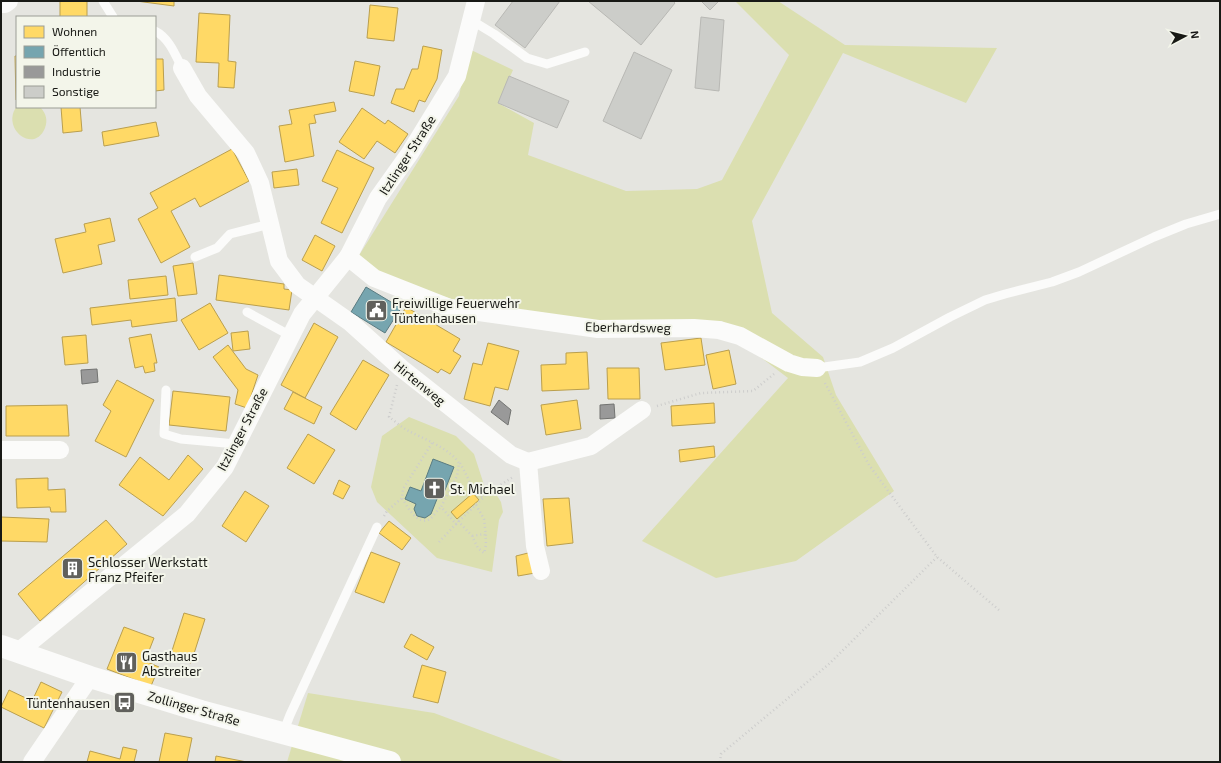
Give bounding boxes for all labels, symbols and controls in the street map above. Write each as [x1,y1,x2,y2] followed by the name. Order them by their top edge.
[16,16,156,108] legend
[1165,16,1205,56] north arrow
[52,24,97,38] text: Wohnen
[1188,30,1202,40] text: N
[52,44,106,58] text: Öffentlich
[52,64,101,78] text: Industrie
[52,84,99,98] text: Sonstige
[375,112,439,198] street label: Itzlinger Straße
[392,295,520,326] place label: Freiwillige Feuerwehr Tüntenhausen
[363,297,389,323] public building icon: Freiwillige Feuerwehr Tüntenhausen
[585,318,671,336] street label: Eberhardsweg
[391,357,449,409] street label: Hirtenweg
[213,385,271,473] street label: Itzlinger Straße
[421,476,447,502] church icon: St. Michael
[450,481,515,497] place label: St. Michael
[88,554,208,585] place label: Schlosser Werkstatt Franz Pfeifer
[60,556,86,582] building icon: Schlosser Werkstatt Franz Pfeifer
[142,648,201,679] place label: Gasthaus Abstreiter
[113,650,139,676] restaurant icon: Gasthaus Abstreiter
[146,687,242,729] street label: Zollinger Straße
[112,690,138,716] bus stop icon: Tüntenhausen
[26,695,110,711] place label: Tüntenhausen

